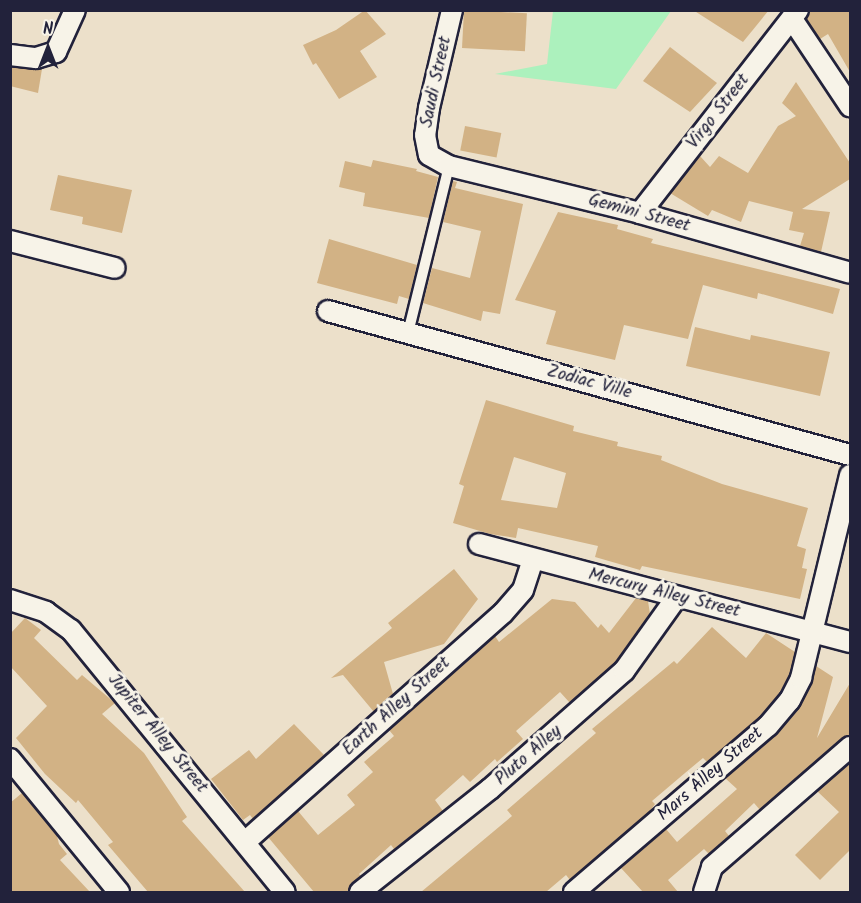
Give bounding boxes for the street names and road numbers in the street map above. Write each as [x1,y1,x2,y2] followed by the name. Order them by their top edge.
[417,34,457,130] street label: Saudi Street
[683,70,755,154] street label: Virgo Street
[586,190,692,238] street label: Gemini Street
[544,361,634,405] street label: Zodiac Ville
[586,565,742,623] street label: Mercury Alley Street
[339,653,455,761] street label: Earth Alley Street
[102,670,212,798] street label: Jupiter Alley Street
[491,721,567,791] street label: Pluto Alley
[654,723,768,827] street label: Mars Alley Street

